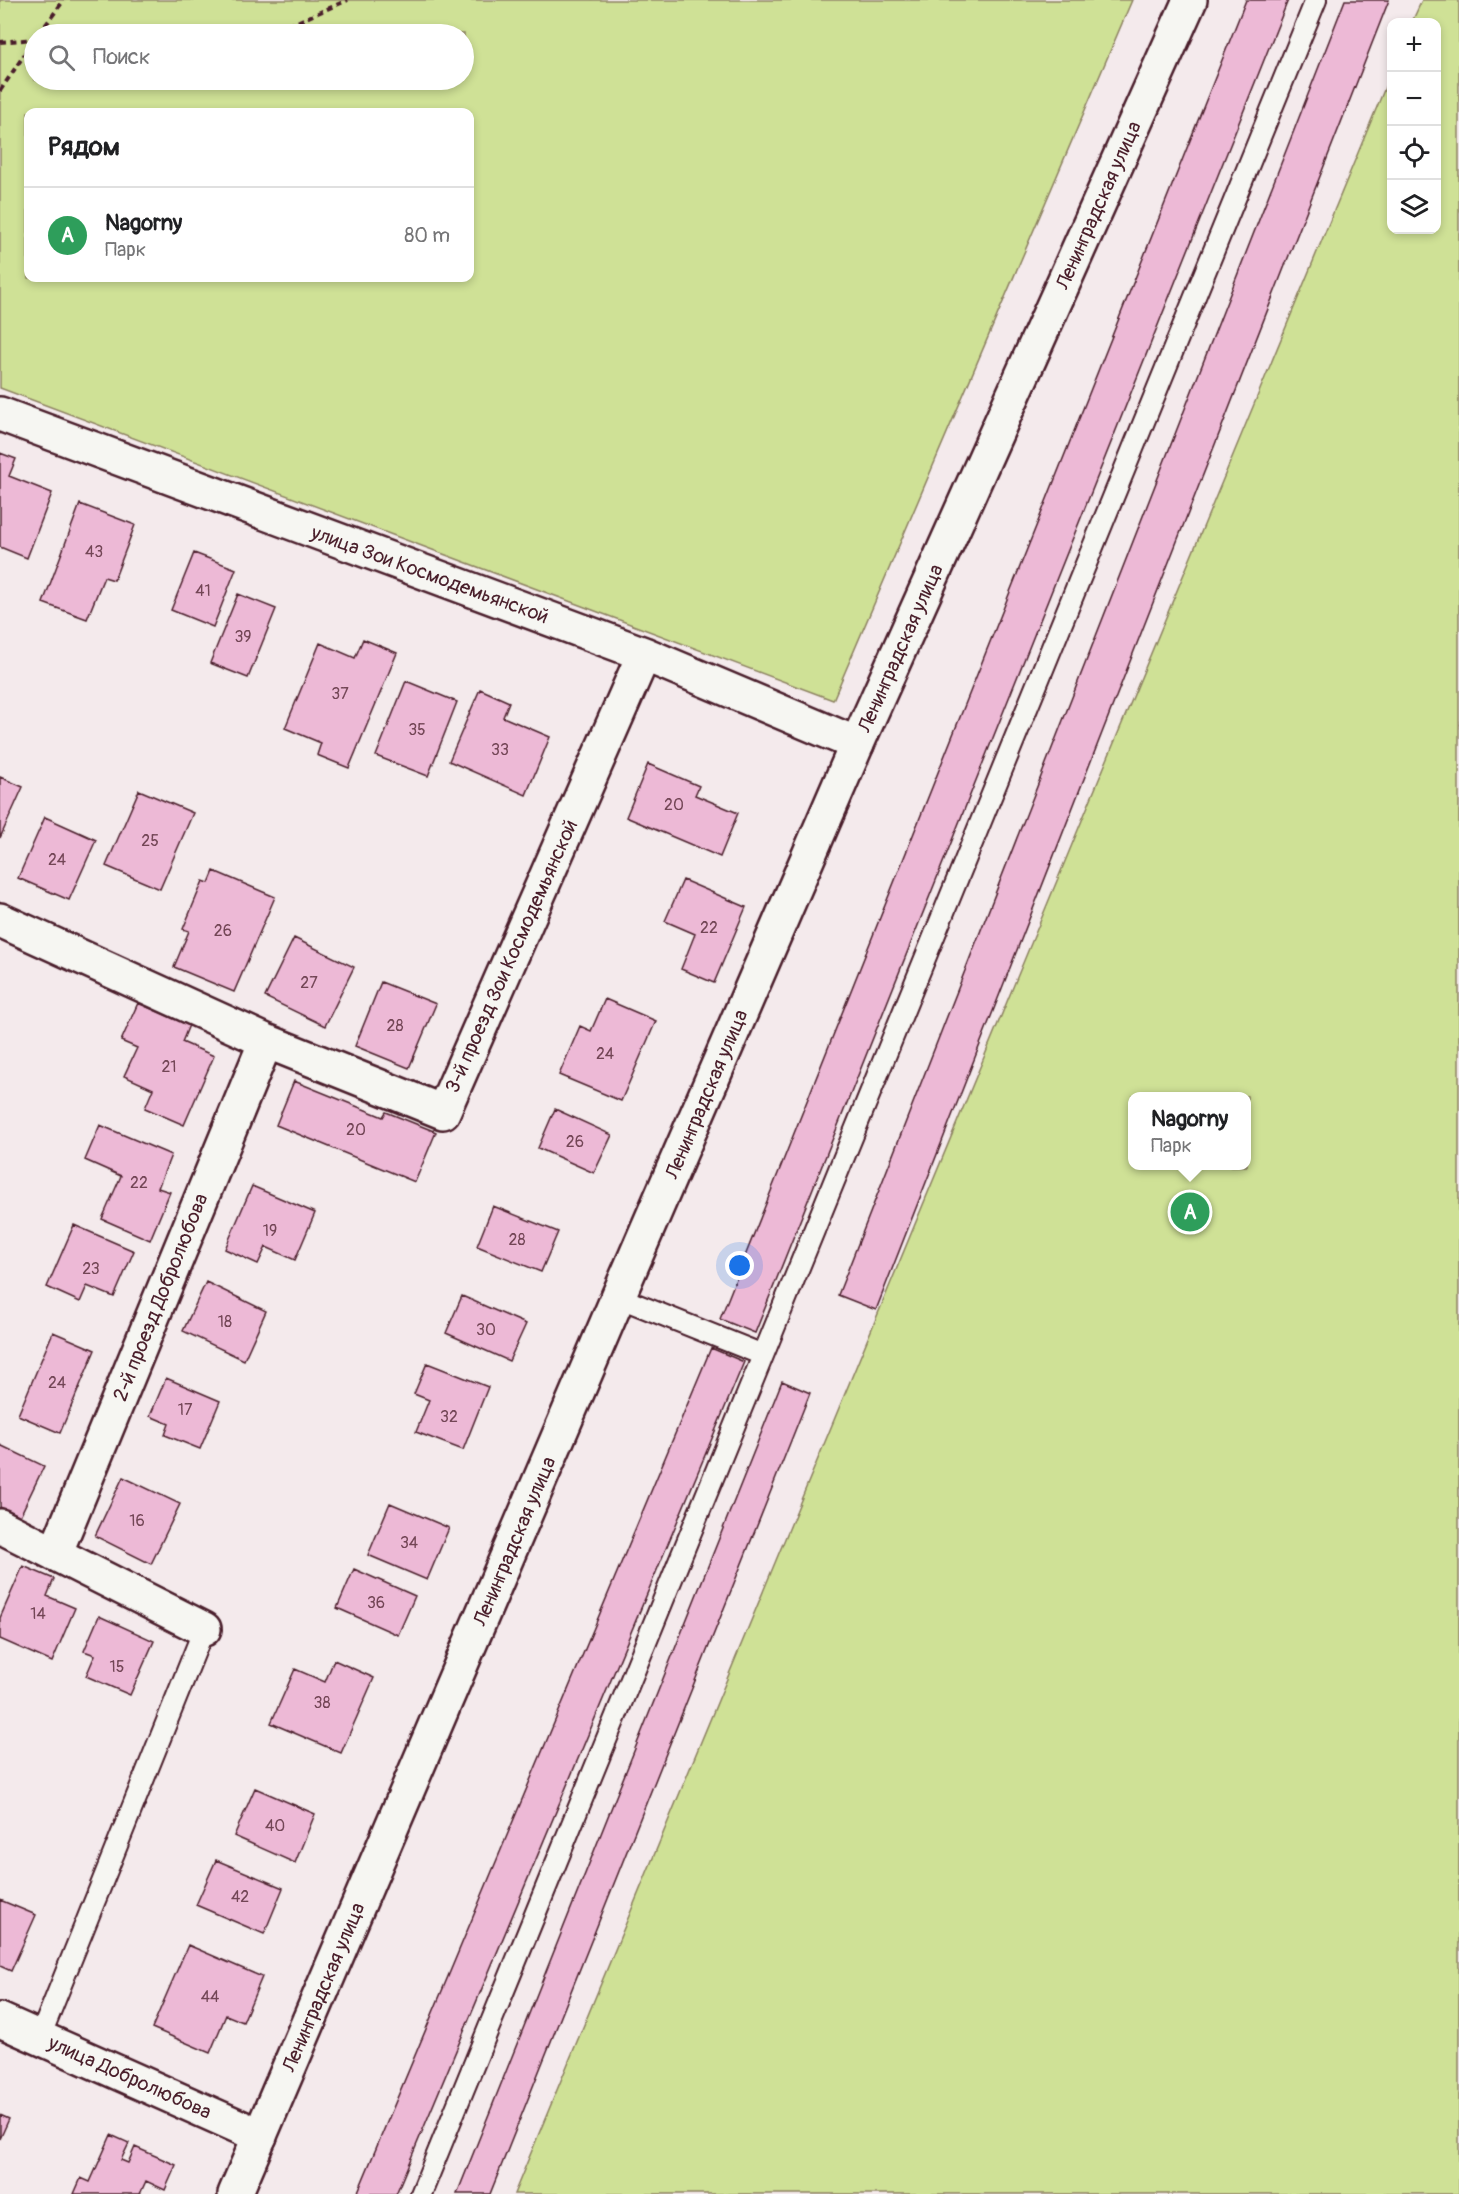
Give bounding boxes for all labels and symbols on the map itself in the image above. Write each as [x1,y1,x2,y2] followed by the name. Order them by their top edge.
[1050,117,1147,294] street label: Ленинградская улица
[307,519,552,629] street label: улица Зои Космодемьянской
[85,542,103,562] house number: 43
[852,560,949,737] street label: Ленинградская улица
[195,581,211,601] house number: 41
[234,627,252,647] house number: 39
[331,684,349,704] house number: 37
[408,720,426,740] house number: 35
[491,740,509,760] house number: 33
[664,795,684,815] house number: 20
[440,816,583,1097] street label: 3-й проезд Зои Космодемьянской
[141,831,159,851] house number: 25
[48,850,66,870] house number: 24
[700,918,718,938] house number: 22
[214,921,232,941] house number: 26
[300,973,318,993] house number: 27
[659,1006,753,1184] street label: Ленинградская улица
[386,1016,404,1036] house number: 28
[596,1044,614,1064] house number: 24
[161,1057,177,1077] house number: 21
[346,1120,366,1140] house number: 20
[566,1132,584,1152] house number: 26
[130,1173,148,1193] house number: 22
[107,1190,214,1405] street label: 2-й проезд Добролюбова
[1170,1190,1210,1234] pin: A
[263,1221,277,1241] house number: 19
[508,1230,526,1250] house number: 28
[725,1251,754,1280] your location
[82,1259,100,1279] house number: 23
[218,1312,232,1332] house number: 18
[476,1320,496,1340] house number: 30
[48,1373,66,1393] house number: 24
[178,1400,193,1420] house number: 17
[440,1407,458,1427] house number: 32
[467,1453,561,1631] street label: Ленинградская улица
[129,1511,145,1531] house number: 16
[400,1533,418,1553] house number: 34
[367,1593,385,1613] house number: 36
[30,1604,46,1624] house number: 14
[110,1657,124,1677] house number: 15
[314,1693,331,1713] house number: 38
[265,1816,285,1836] house number: 40
[231,1887,249,1907] house number: 42
[276,1899,370,2077] street label: Ленинградская улица
[201,1987,219,2007] house number: 44
[43,2030,215,2125] street label: улица Добролюбова

